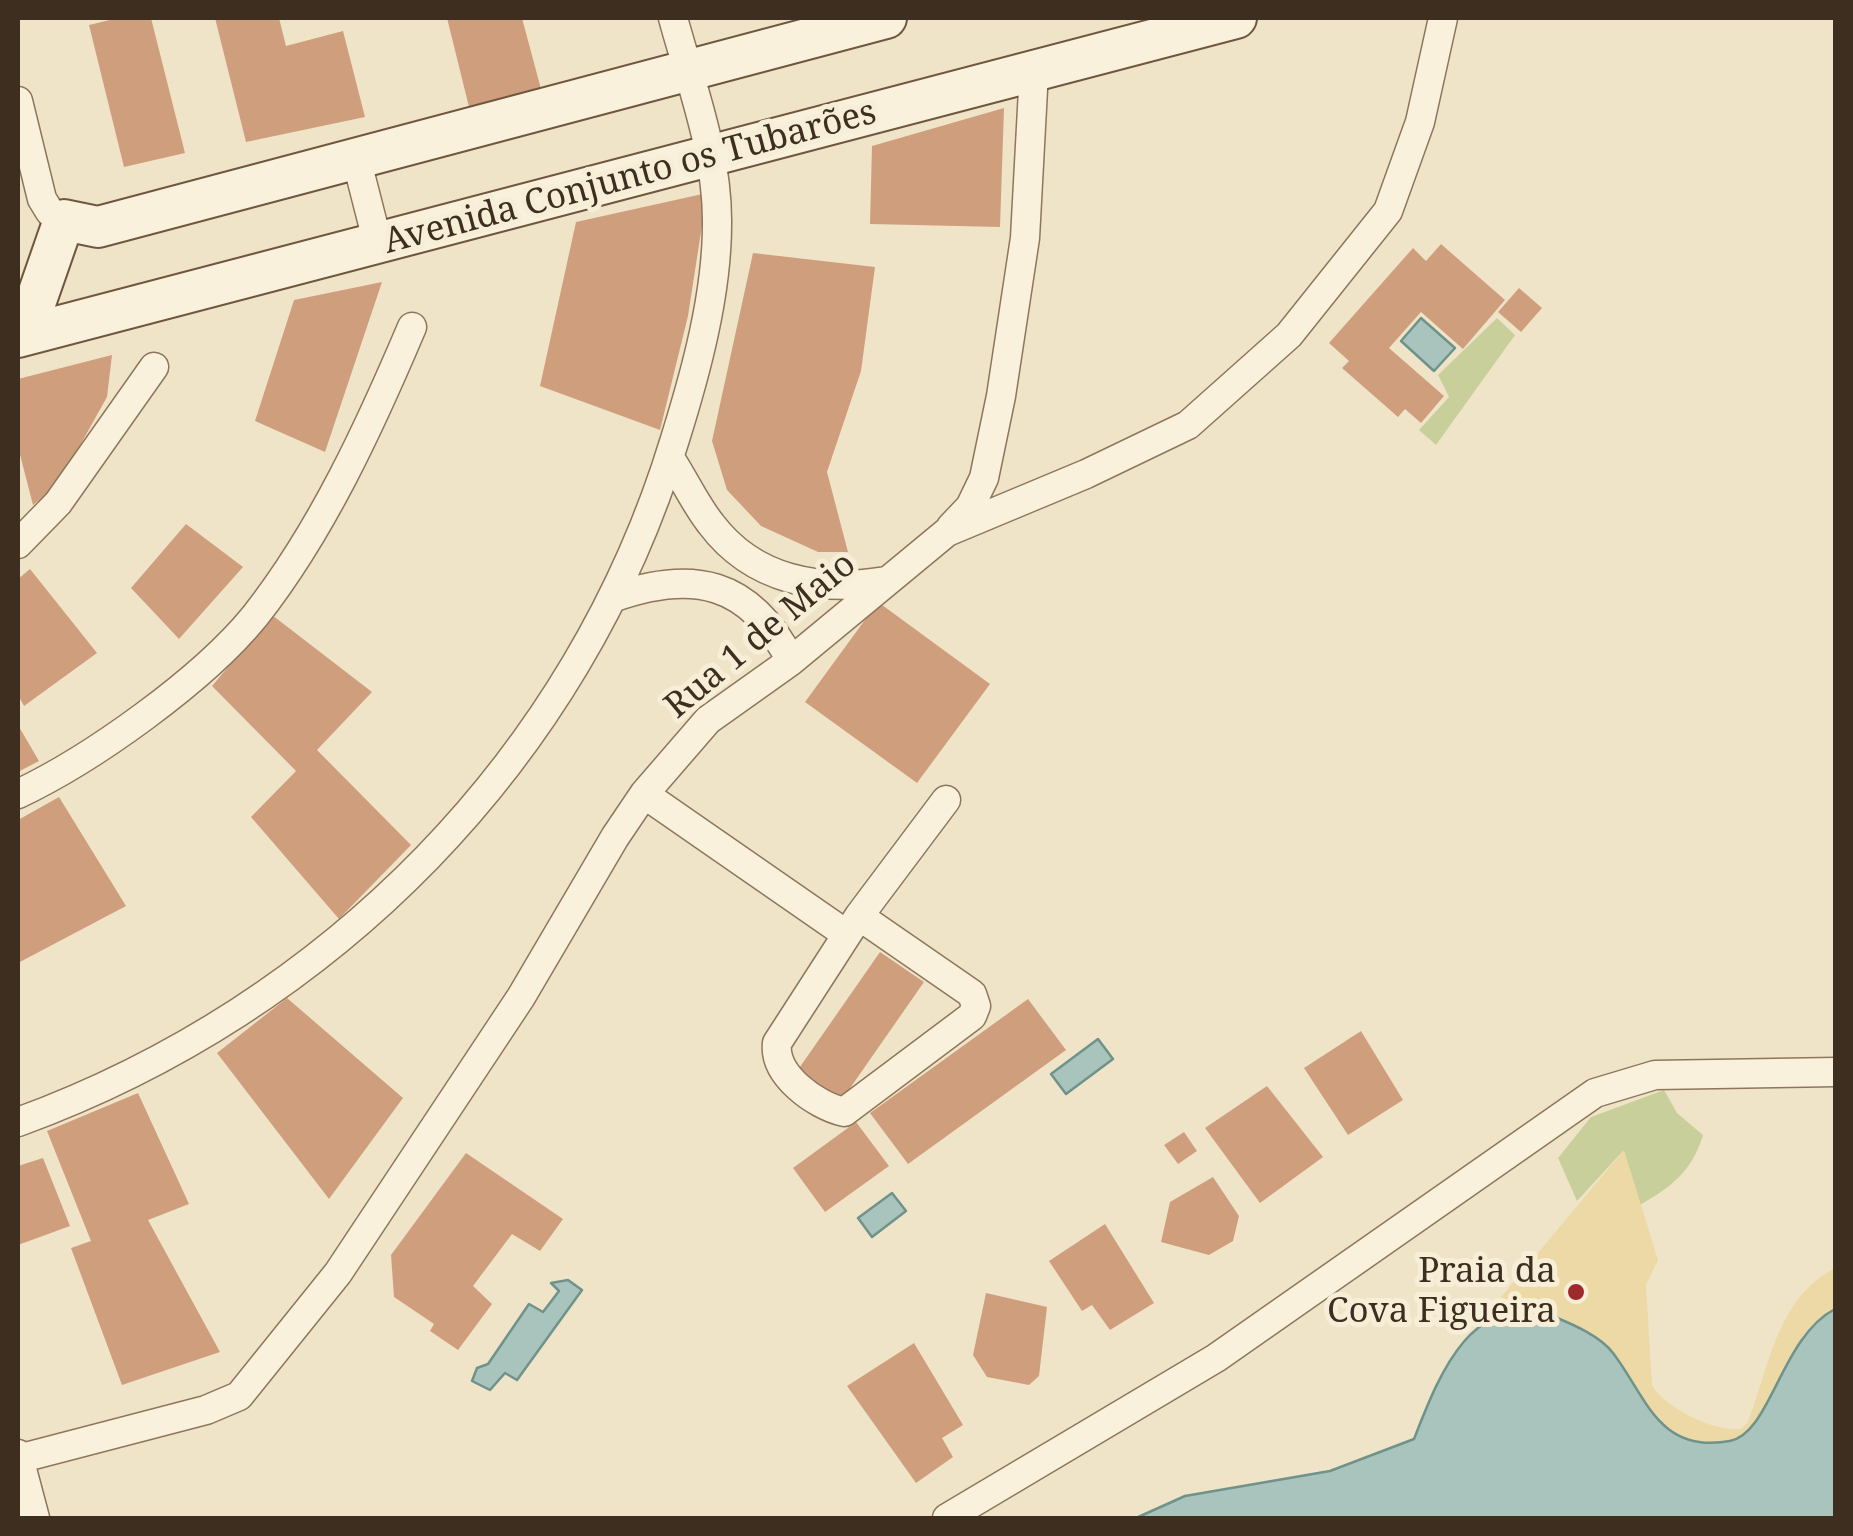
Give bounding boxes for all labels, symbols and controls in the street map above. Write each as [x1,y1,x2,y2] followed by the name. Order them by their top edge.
[379,92,881,264] street label: Avenida Conjunto os Tubarões
[657,544,865,728] street label: Rua 1 de Maio
[1327,1251,1556,1333] place label: Praia da Cova Figueira
[1565,1281,1587,1303] marker: Praia da Cova Figueira

